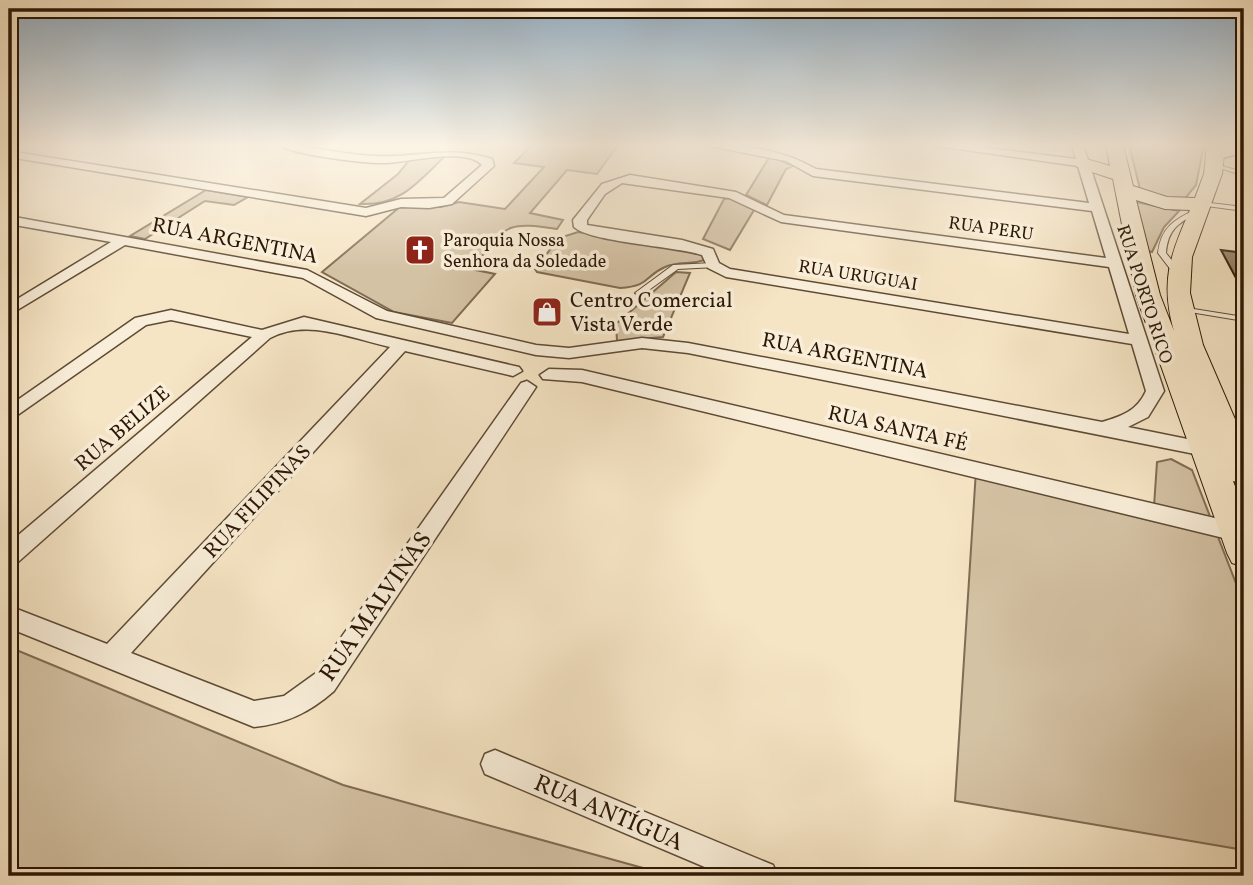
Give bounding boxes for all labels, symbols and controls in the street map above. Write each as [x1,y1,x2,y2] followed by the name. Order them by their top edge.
[149,211,320,272] street label: RUA ARGENTINA
[947,211,1035,248] street label: RUA PERU
[1109,222,1178,367] street label: RUA PORTO RICO
[443,229,606,275] place label: Paroquia Nossa Senhora da Soledade
[403,233,437,267] church icon: Paroquia Nossa Senhora da Soledade
[796,255,919,298] street label: RUA URUGUAI
[570,287,732,340] place label: Centro Comercial Vista Verde
[530,295,564,329] shop icon: Centro Comercial Vista Verde
[759,326,930,387] street label: RUA ARGENTINA
[69,380,177,479] street label: RUA BELIZE
[825,399,971,460] street label: RUA SANTA FÉ
[198,439,319,565] street label: RUA FILIPINAS
[312,525,441,689] street label: RUA MALVINAS
[528,767,688,861] street label: RUA ANTÍGUA

